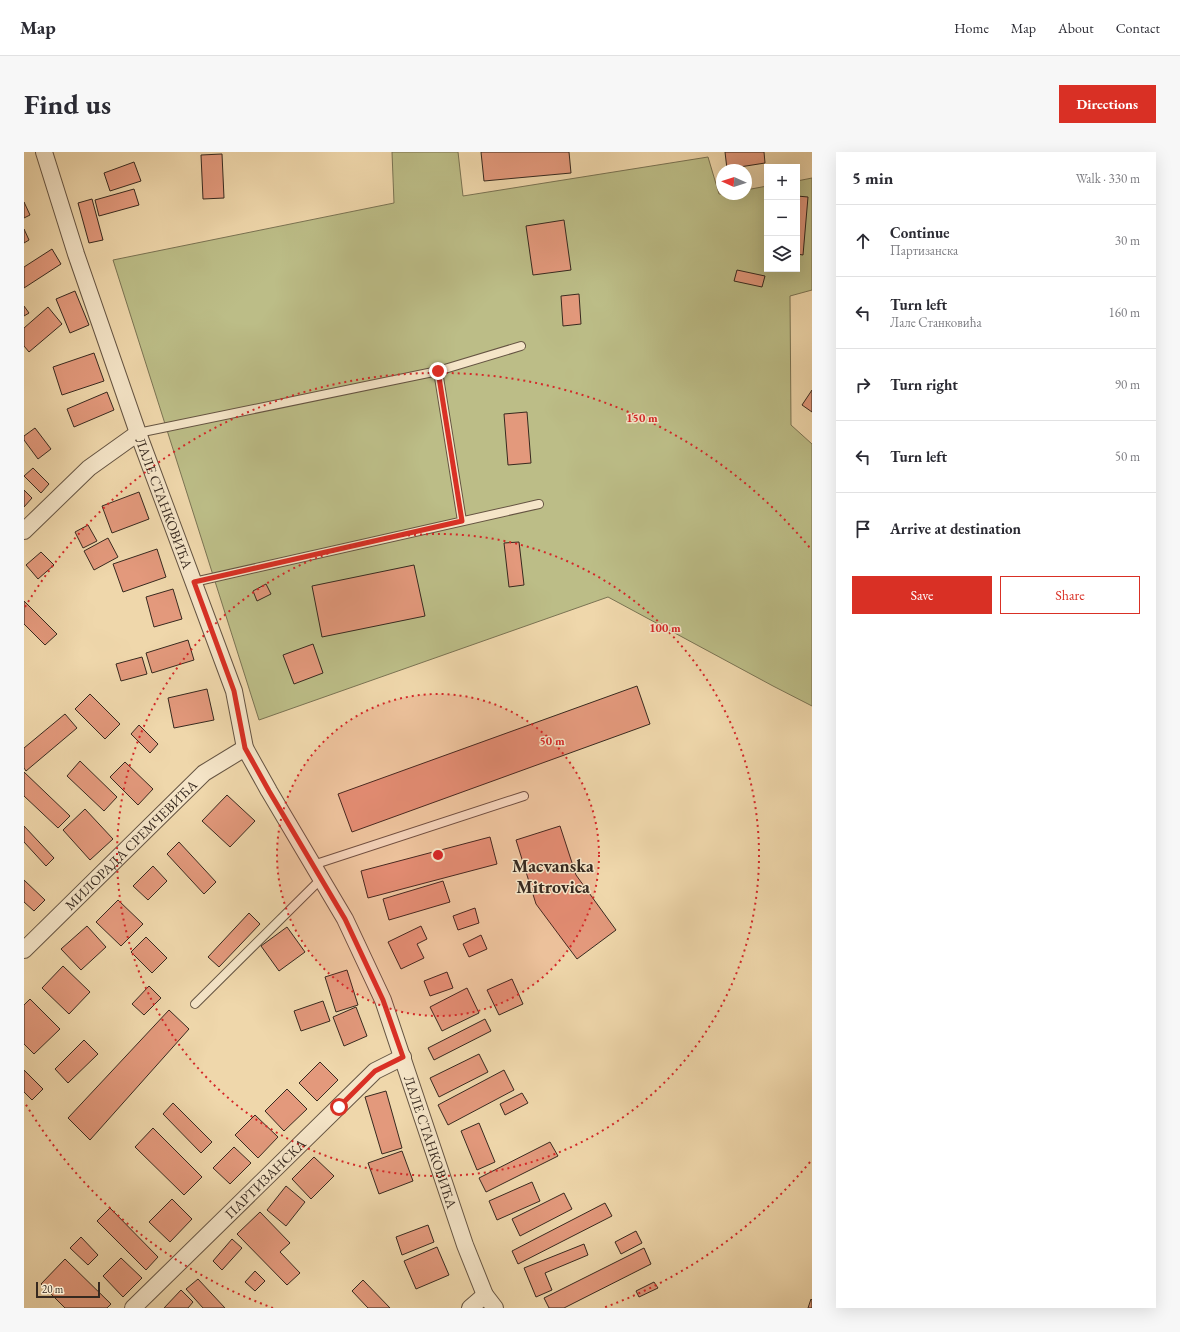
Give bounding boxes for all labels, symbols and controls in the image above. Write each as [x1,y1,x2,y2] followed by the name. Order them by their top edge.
[20,15,56,40] text: Map
[954,19,989,37] text: Home
[1011,19,1036,37] text: Map
[1058,19,1094,37] text: About
[1116,19,1160,37] text: Contact
[1059,85,1156,123] button: Directions
[24,86,111,122] text: Find us
[716,164,752,200] north arrow
[764,164,800,272] map controls
[764,164,800,200] button: +
[852,167,893,189] text: 5 min
[1076,170,1140,187] text: Walk · 330 m
[764,200,800,236] button: −
[890,223,950,242] text: Continue
[852,230,874,252] icon: ahead
[1115,232,1140,249] text: 30 m
[764,236,800,272] button: layers
[890,242,958,259] text: Партизанска
[890,295,947,314] text: Turn left
[852,302,874,324] icon: left
[1109,304,1140,321] text: 160 m
[890,314,982,331] text: Лале Станковића
[429,362,447,380] route end
[852,374,874,396] icon: right
[890,375,958,394] text: Turn right
[1115,376,1140,393] text: 90 m
[626,410,658,426] text: 150 m
[131,435,197,571] street label: ЛАЛЕ СТАНКОВИЋА
[852,446,874,468] icon: left
[890,447,947,466] text: Turn left
[1115,448,1140,465] text: 50 m
[852,518,874,540] icon: arrive
[890,519,1021,538] text: Arrive at destination
[852,576,992,614] button: Save
[1000,576,1140,614] button: Share
[649,620,681,636] text: 100 m
[539,733,565,749] text: 50 m
[61,776,201,914] street label: МИЛОРАДА СРЕМЧЕВИЋА
[431,848,445,862] centre of rings
[512,854,594,898] district label: Macvanska Mitrovica
[400,1073,461,1211] street label: ЛАЛЕ СТАНКОВИЋА
[330,1098,348,1116] route start
[221,1135,310,1222] street label: ПАРТИЗАНСКА
[36,1280,100,1299] scale bar
[42,1282,63,1296] text: 20 m

